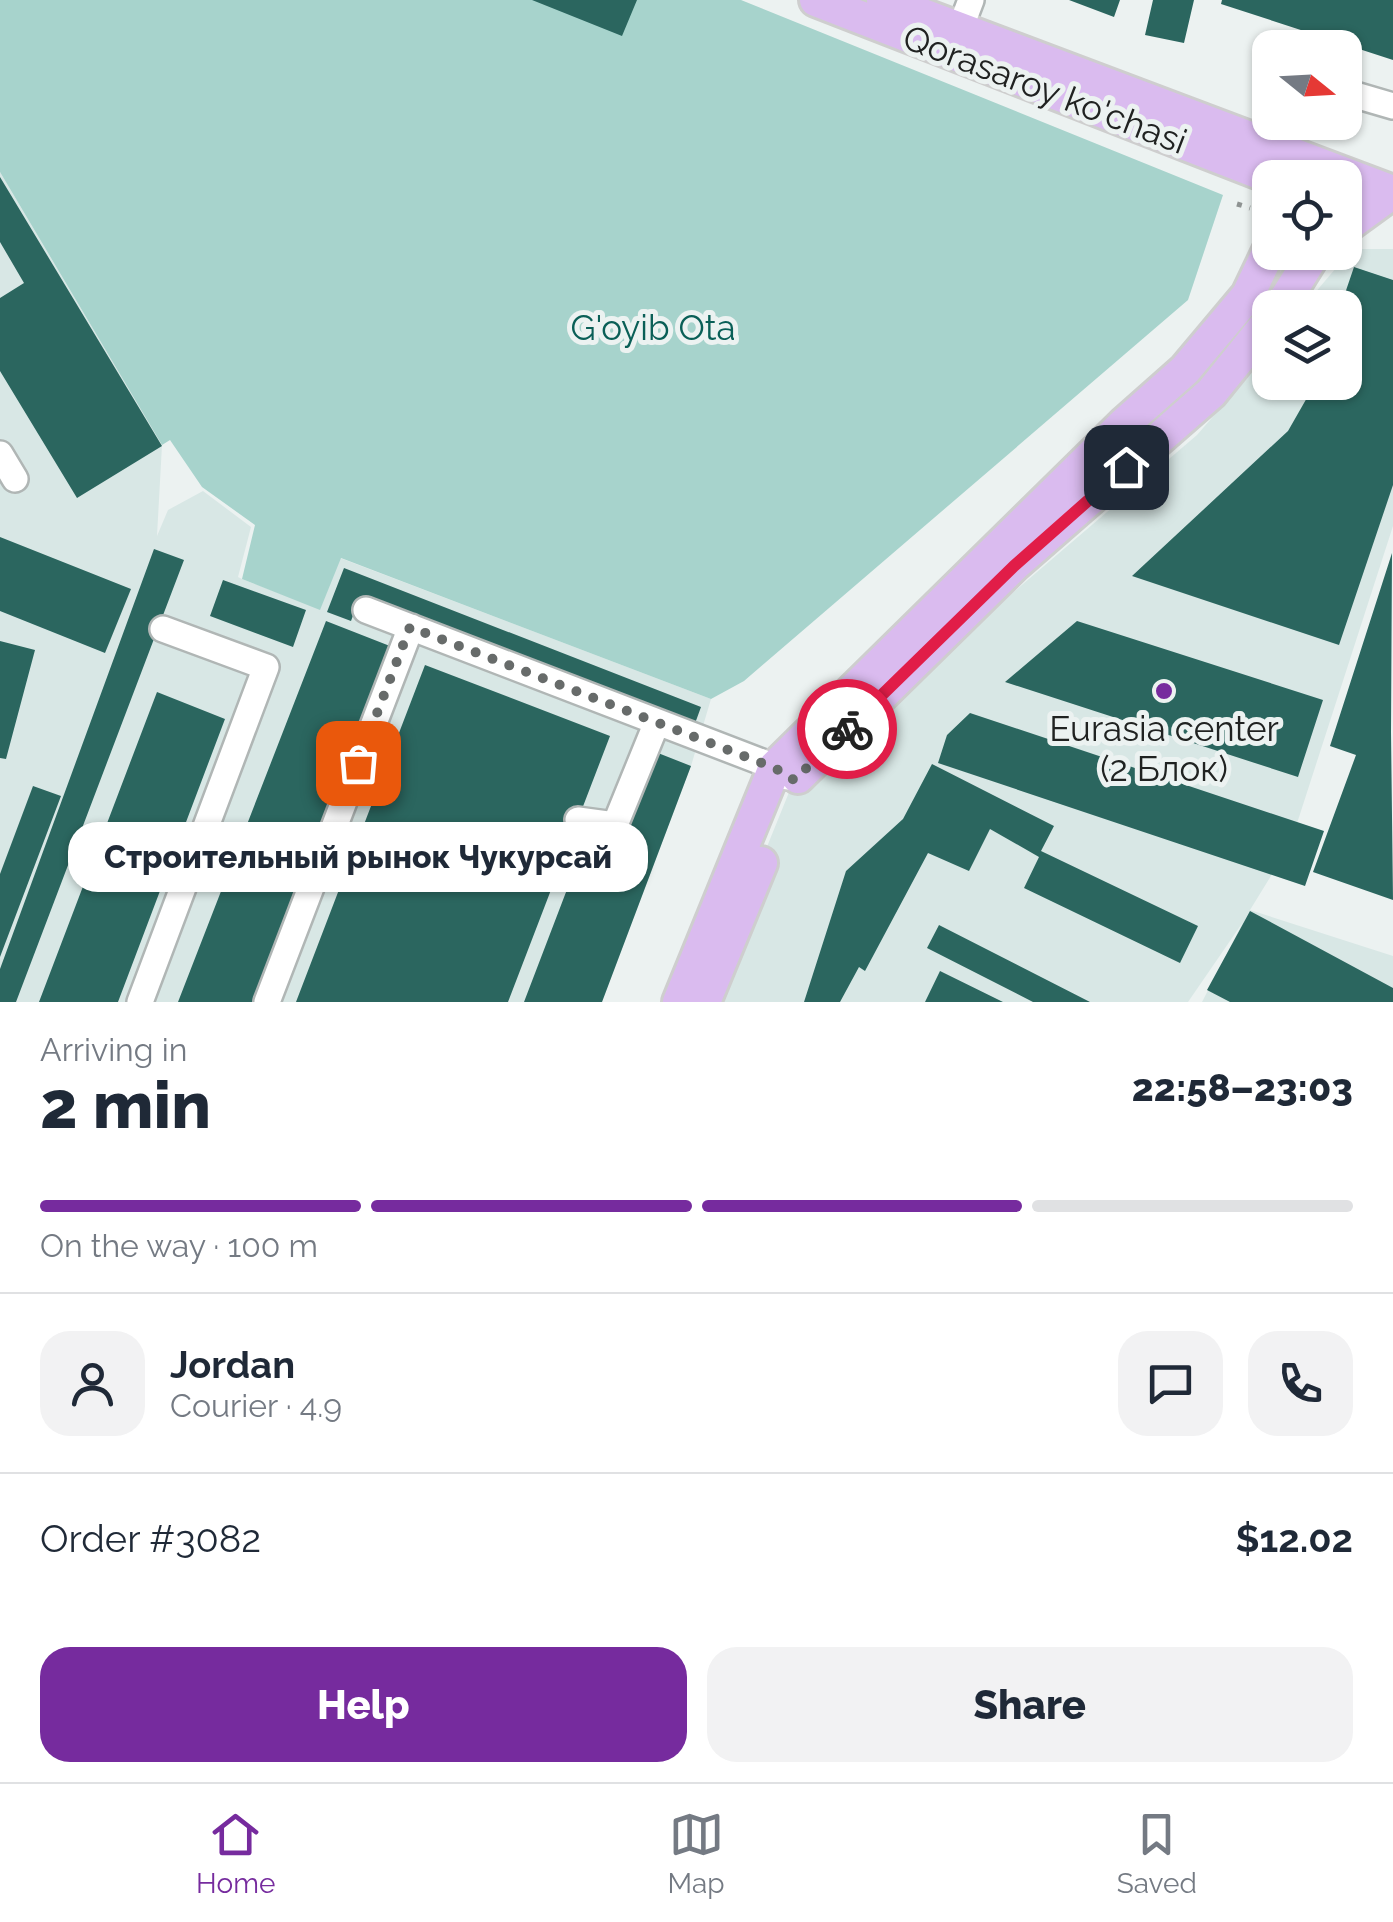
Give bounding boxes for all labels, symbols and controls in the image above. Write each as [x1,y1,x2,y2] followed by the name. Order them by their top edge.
[898,16,1192,162] street label: Qorasaroy ko'chasi
[1252,30,1362,140] north arrow
[1252,30,1362,400] map controls
[1252,160,1362,270] button: locate
[1252,290,1362,400] button: layers
[570,307,736,348] park label: G'oyib Ota
[1084,425,1169,510] pin
[1099,440,1154,495] icon: home
[797,679,897,779] courier
[1153,680,1175,702] marker: Eurasia center (2 Блок)
[820,702,875,757] icon: bike
[1049,708,1279,789] place label: Eurasia center (2 Блок)
[316,721,401,806] pin
[331,736,386,791] icon: bag
[68,823,648,893] callout: Строительный рынок Чукурсай
[104,838,612,875] text: Строительный рынок Чукурсай
[40,1031,187,1068] text: Arriving in
[1132,1065,1353,1110] text: 22:58–23:03
[40,1067,211,1143] text: 2 min
[40,1227,318,1264] text: On the way · 100 m
[40,1331,145,1436] button: person
[1118,1331,1223,1436] button: chat
[1248,1331,1353,1436] button: phone
[170,1342,295,1387] text: Jordan
[170,1387,342,1424] text: Courier · 4.9
[40,1516,261,1561] text: Order #3082
[1235,1516,1353,1561] text: $12.02
[40,1647,687,1762] button: Help
[707,1647,1353,1762] button: Share
[196,1807,275,1900] tab: Home
[668,1807,725,1900] tab: Map
[1117,1807,1197,1900] tab: Saved

